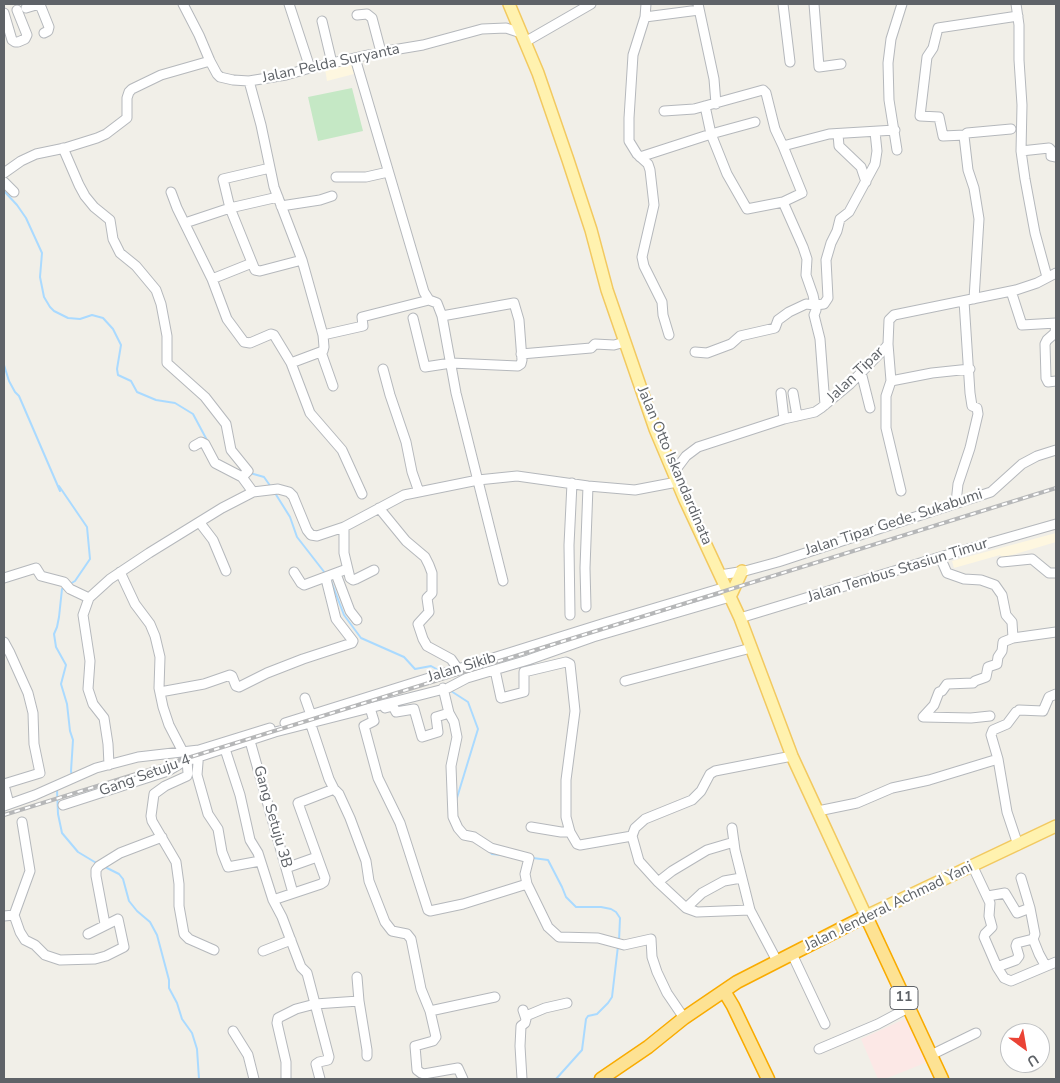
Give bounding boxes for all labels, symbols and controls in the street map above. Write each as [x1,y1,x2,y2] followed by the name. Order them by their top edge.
[261,41,401,87] street label: Jalan Pelda Suryanta
[824,343,888,407] street label: Jalan Tipar
[632,384,716,548] street label: Jalan Otto Iskandardinata
[803,486,985,560] street label: Jalan Tipar Gede, Sukabumi
[806,535,990,607] street label: Jalan Tembus Stasiun Timur
[426,649,498,687] street label: Jalan Sikib
[97,751,193,801] street label: Gang Setuju 4
[249,764,295,870] street label: Gang Setuju 3B
[802,858,976,956] street label: Jalan Jenderal Achmad Yani
[890,986,918,1010] road number: 11
[1000,1023,1050,1073] north arrow
[1023,1049,1042,1071] text: U

